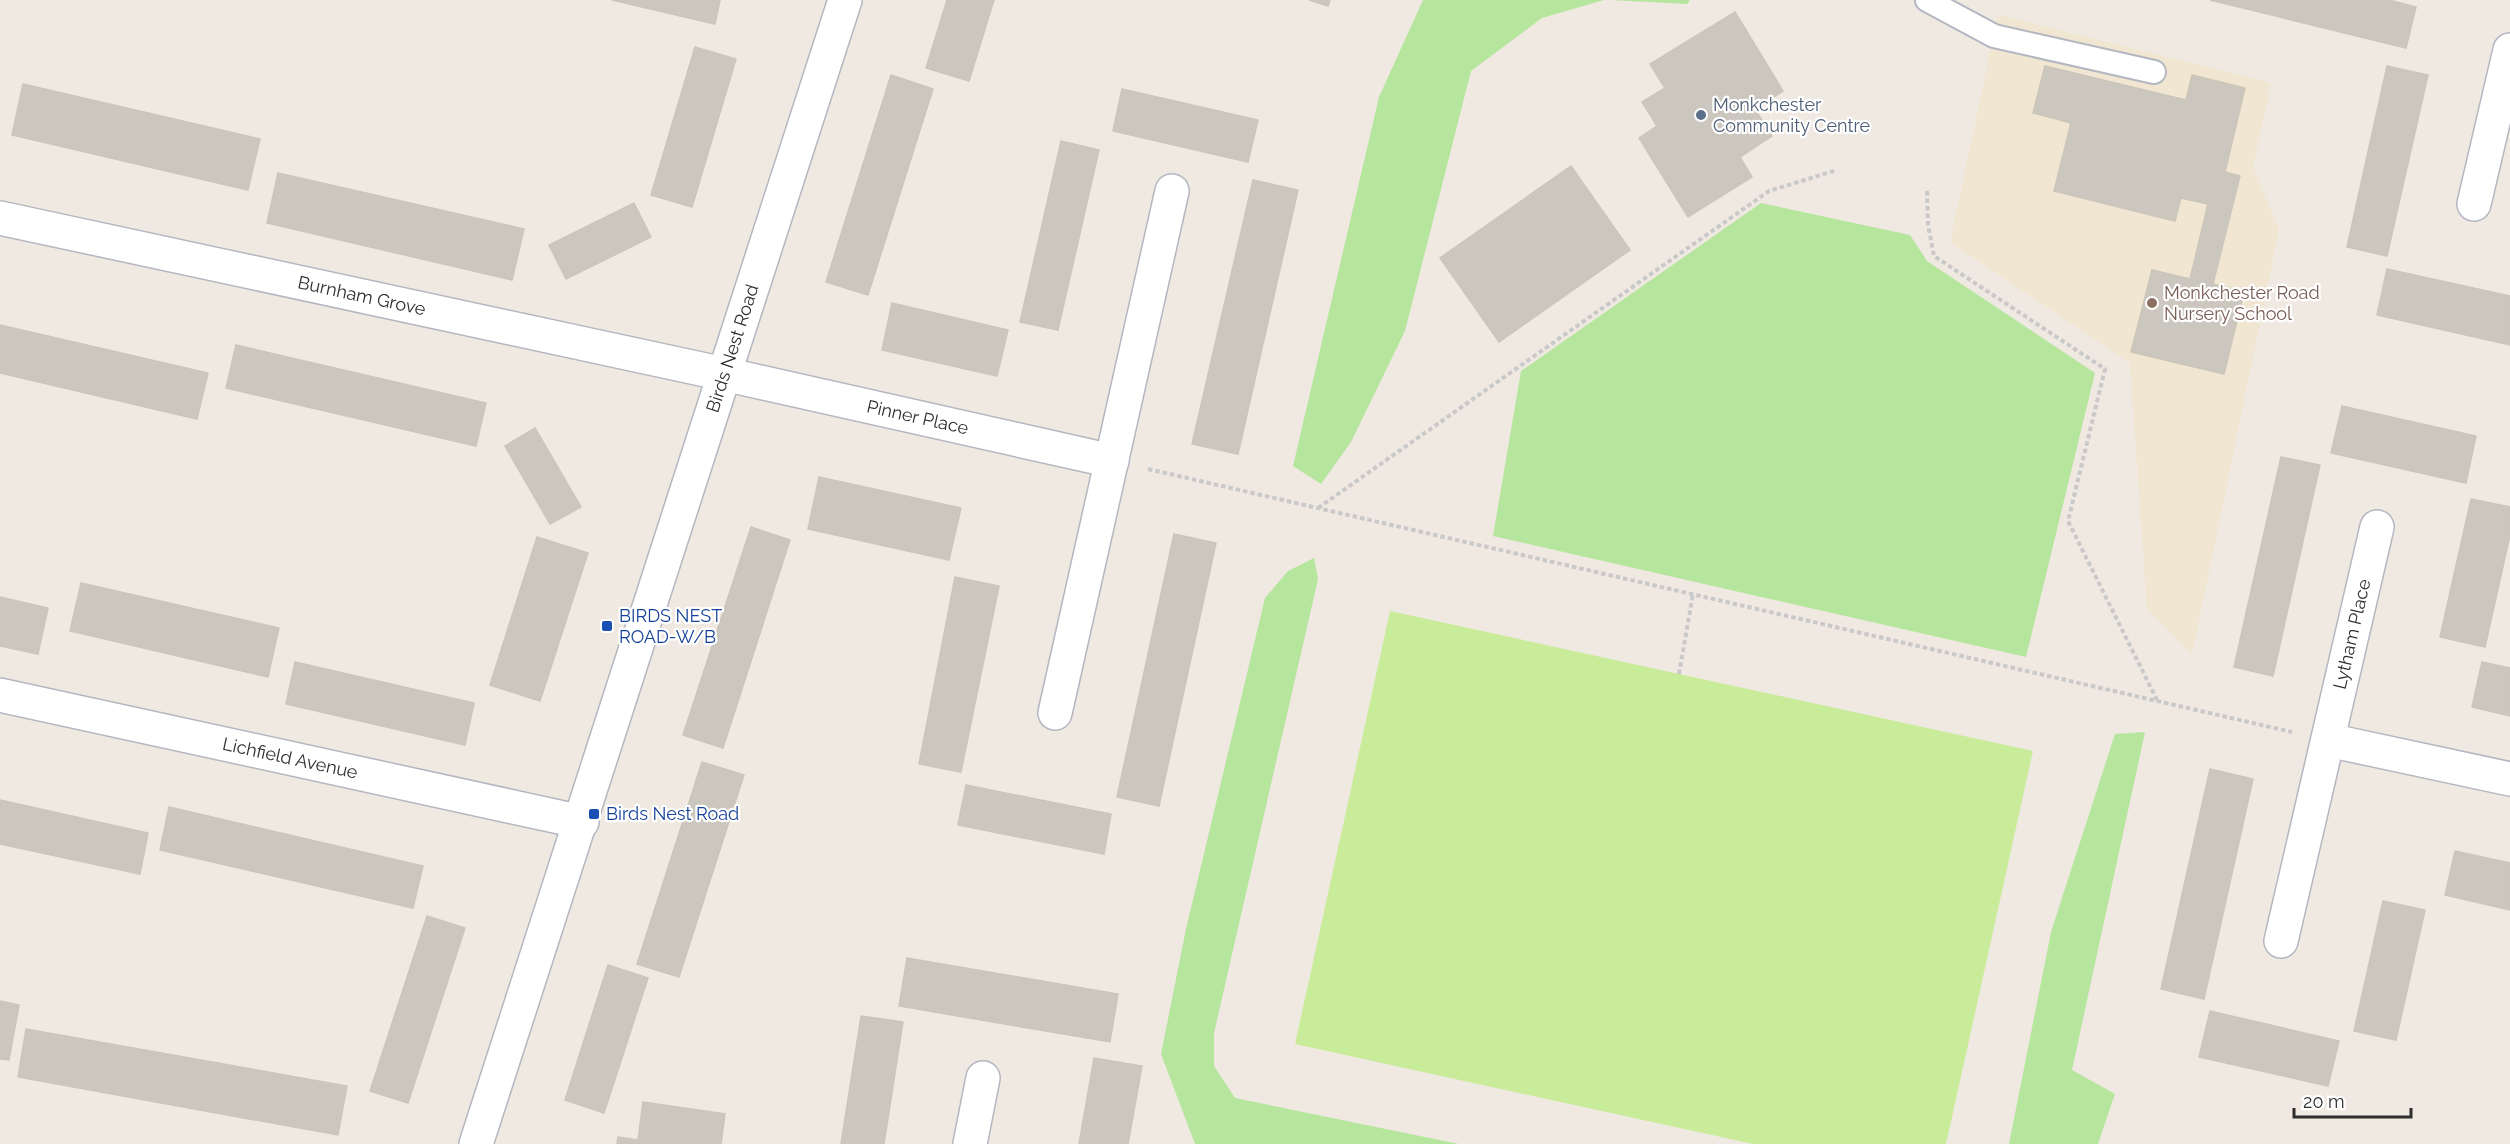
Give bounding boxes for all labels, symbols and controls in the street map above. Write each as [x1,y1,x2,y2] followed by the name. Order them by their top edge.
[1713,94,1871,136] place label: Monkchester Community Centre
[1694,108,1708,122] marker: Monkchester Community Centre
[296,271,428,320] street label: Burnham Grove
[702,282,763,415] street label: Birds Nest Road
[2164,282,2320,324] place label: Monkchester Road Nursery School
[2145,296,2159,310] marker: Monkchester Road Nursery School
[865,395,971,439] street label: Pinner Place
[2329,576,2375,691] street label: Lytham Place
[619,605,722,647] place label: BIRDS NEST ROAD-W/B
[600,619,614,633] marker: BIRDS NEST ROAD-W/B
[221,733,360,783] street label: Lichfield Avenue
[606,803,739,824] place label: Birds Nest Road
[587,807,601,821] marker: Birds Nest Road
[2294,1081,2411,1119] scale bar
[2303,1091,2345,1112] text: 20 m

